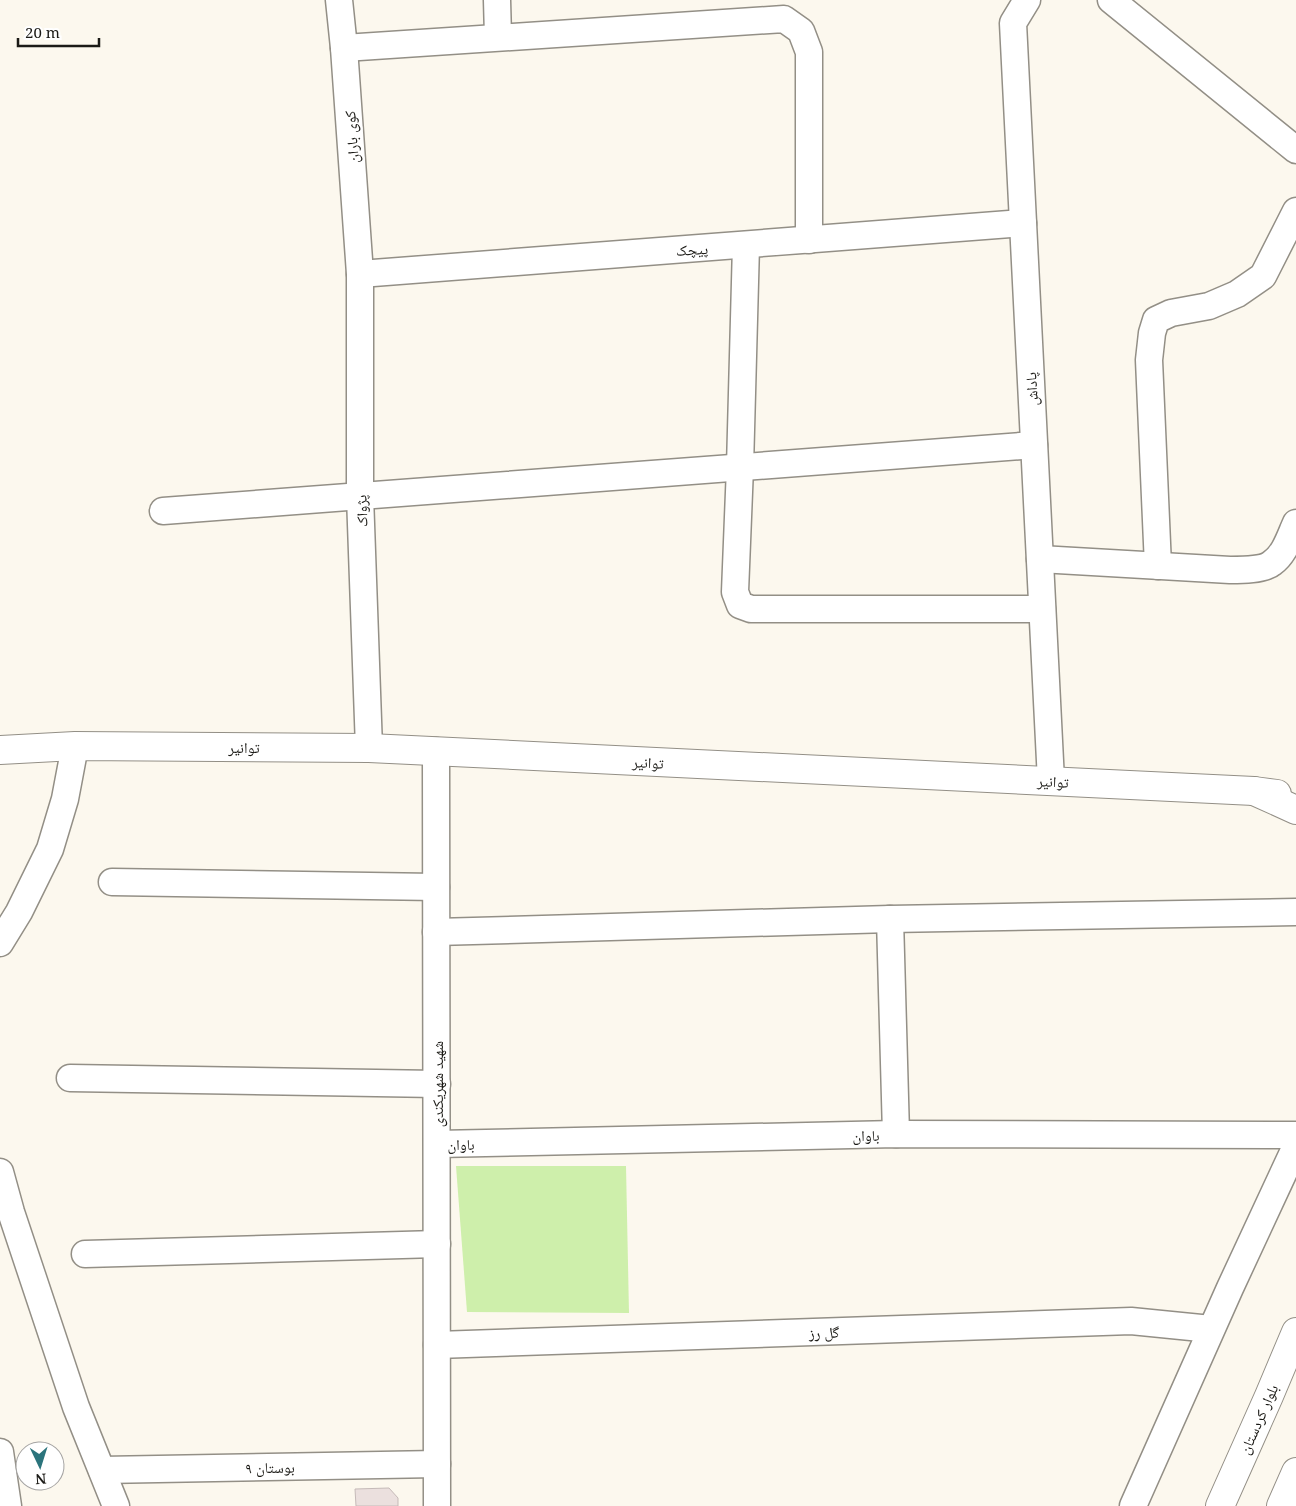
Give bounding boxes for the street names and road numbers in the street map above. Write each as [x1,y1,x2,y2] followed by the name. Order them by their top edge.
[339,110,364,164] street label: کوی باران
[675,238,709,260] street label: پیچک
[1020,371,1043,406] street label: پاداش
[350,494,372,528] street label: پژواک
[227,737,260,757] street label: توانیر
[631,751,665,773] street label: توانیر
[1036,770,1070,792] street label: توانیر
[427,1041,448,1127] street label: شهید شهریکندی
[852,1125,880,1146] street label: باوان
[447,1134,475,1155] street label: باوان
[807,1321,840,1344] street label: گل رز
[1234,1381,1283,1457] street label: بلوار کردستان
[245,1457,295,1478] street label: بوستان ۹

